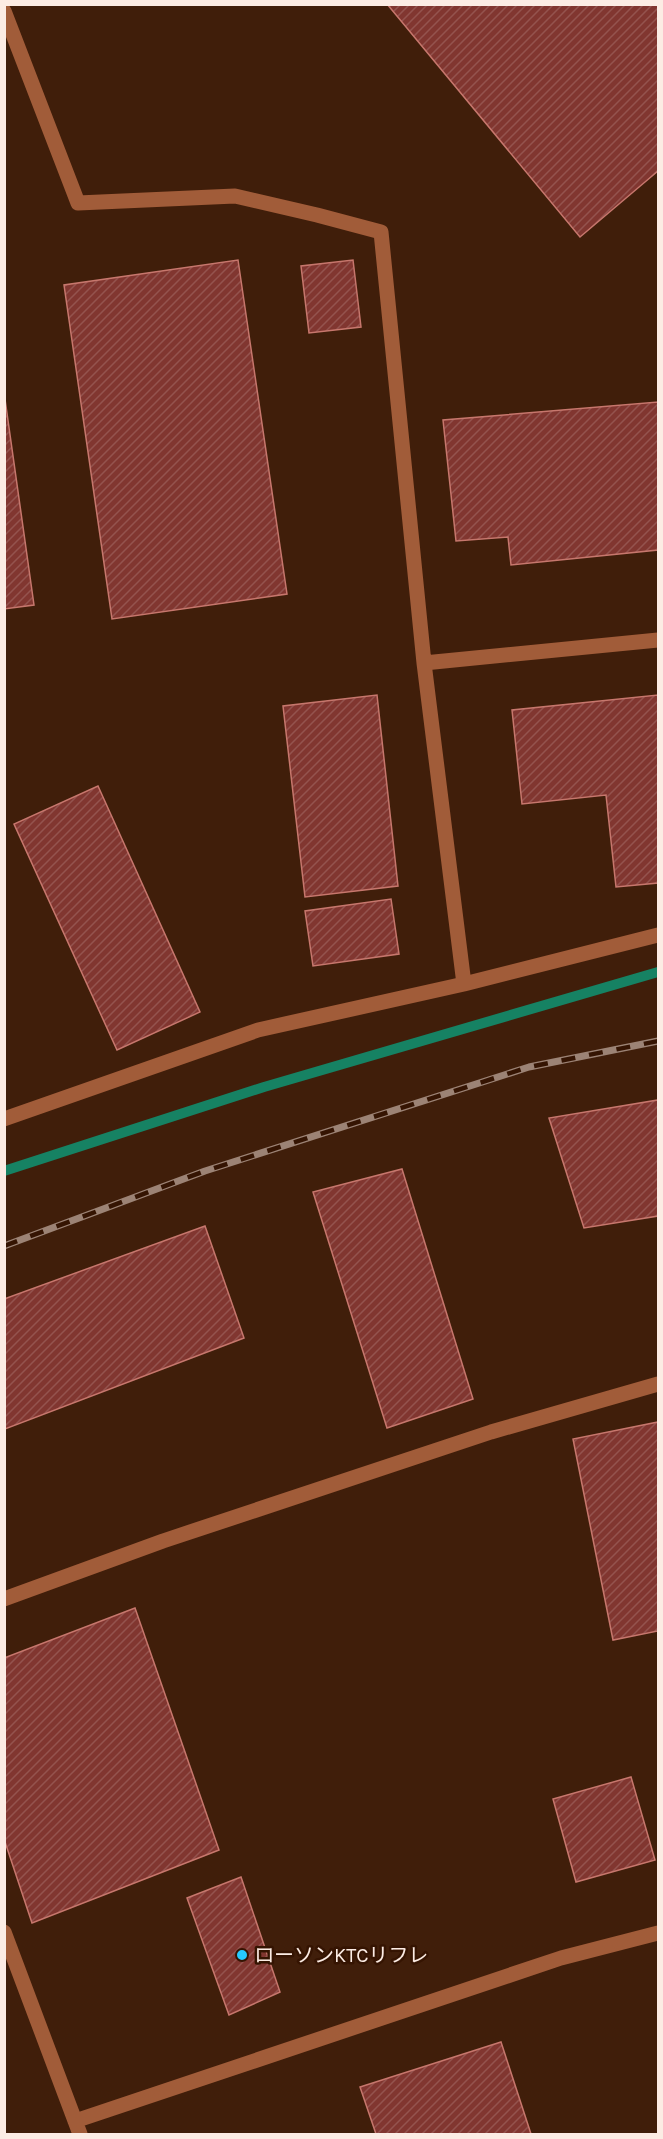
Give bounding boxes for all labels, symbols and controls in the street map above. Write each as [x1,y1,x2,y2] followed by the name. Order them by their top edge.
[254,1944,428,1967] place label: ローソンKTCリフレ
[235,1948,249,1962] marker: ローソンKTCリフレ

